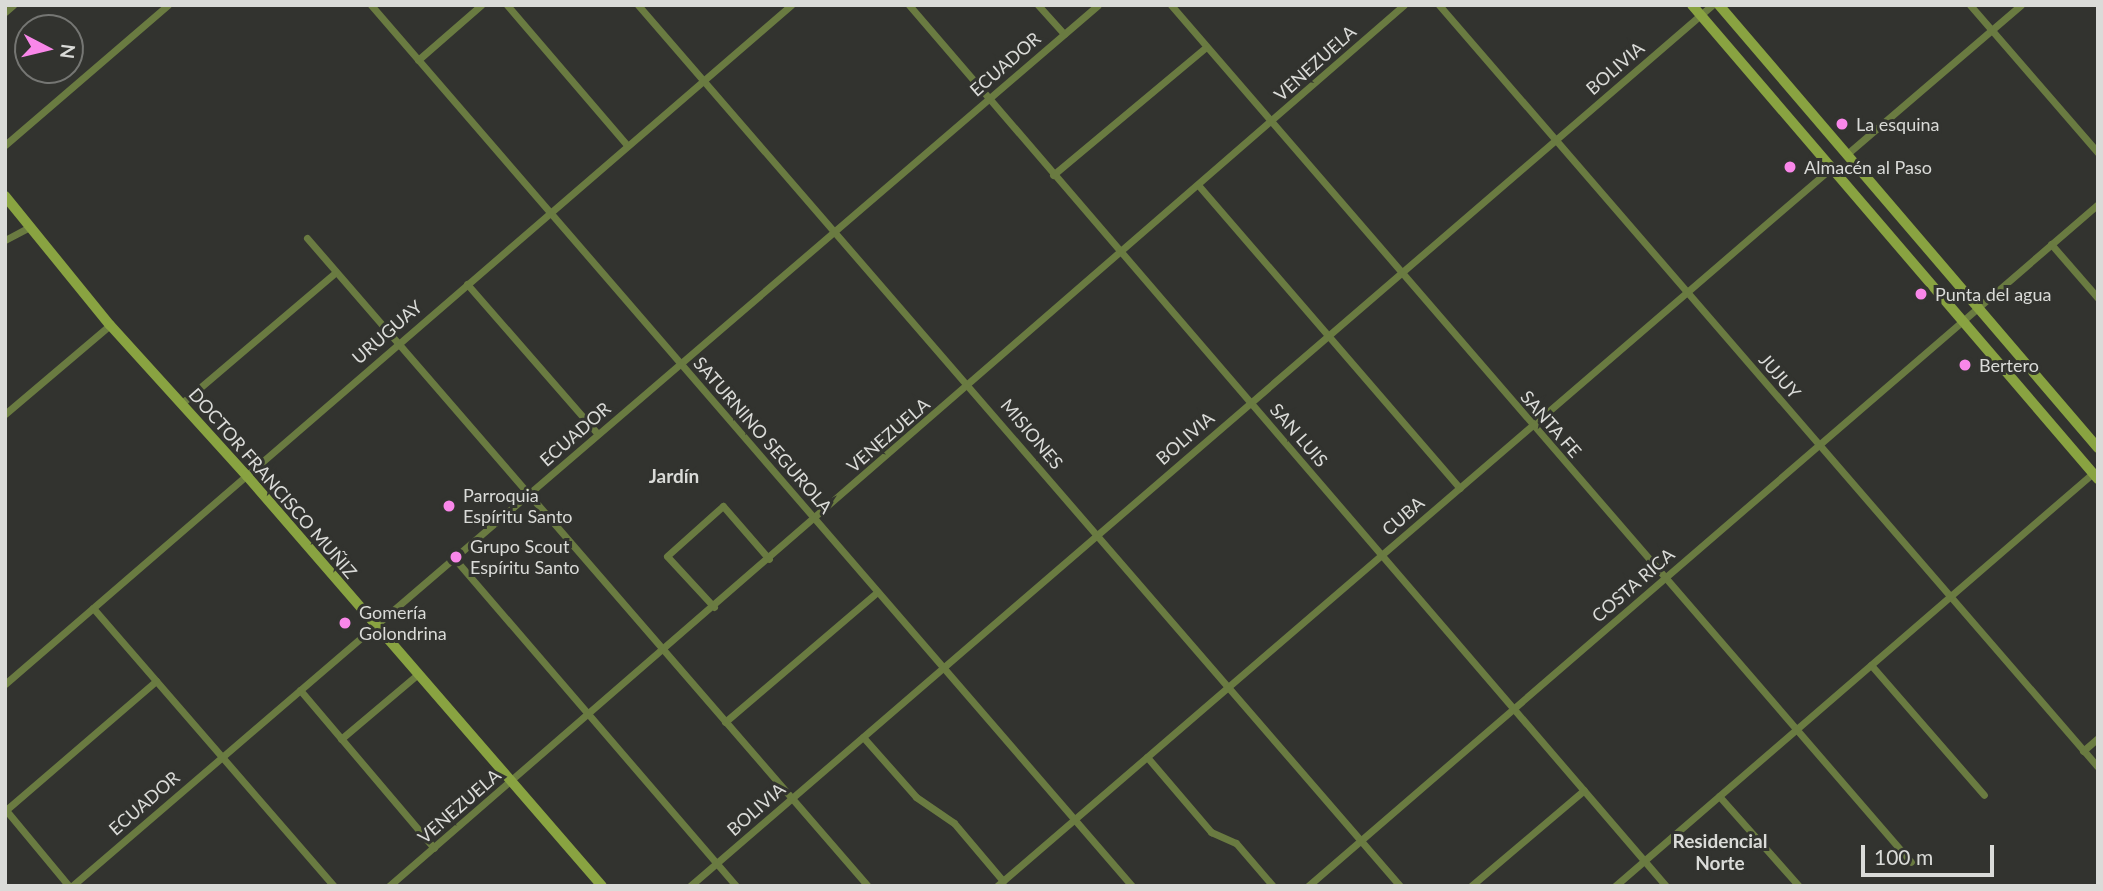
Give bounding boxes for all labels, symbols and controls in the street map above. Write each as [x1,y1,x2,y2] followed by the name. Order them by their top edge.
[14,14,84,84] north arrow
[1270,21,1360,105] street label: VENEZUELA
[965,27,1045,101] street label: ECUADOR
[1582,37,1648,99] street label: BOLIVIA
[56,43,81,60] text: N
[1856,113,1940,135] place label: La esquina
[1834,116,1850,132] marker: La esquina
[1804,156,1932,178] place label: Almacén al Paso
[1782,159,1798,175] marker: Almacén al Paso
[1935,283,2051,305] place label: Punta del agua
[1913,286,1929,302] marker: Punta del agua
[347,296,427,368] street label: URUGUAY
[1755,349,1805,403] street label: JUJUY
[689,352,837,518] street label: SATURNINO SEGUROLA
[1979,354,2039,376] place label: Bertero
[1957,357,1973,373] marker: Bertero
[184,383,362,583] street label: DOCTOR FRANCISCO MUÑIZ
[1516,386,1586,462] street label: SANTA FE
[842,393,934,477] street label: VENEZUELA
[996,395,1068,473] street label: MISIONES
[535,397,615,471] street label: ECUADOR
[1266,399,1332,471] street label: SAN LUIS
[1152,407,1218,469] street label: BOLIVIA
[649,465,699,487] district label: Jardín
[463,485,573,528] place label: Parroquia Espíritu Santo
[1377,492,1429,540] street label: CUBA
[441,498,457,514] marker: Parroquia Espíritu Santo
[470,536,580,578] place label: Grupo Scout Espíritu Santo
[1587,543,1679,627] street label: COSTA RICA
[448,549,464,565] marker: Grupo Scout Espíritu Santo
[359,602,447,644] place label: Gomería Golondrina
[337,615,353,631] marker: Gomería Golondrina
[413,764,505,848] street label: VENEZUELA
[104,766,184,840] street label: ECUADOR
[723,778,789,840] street label: BOLIVIA
[1673,830,1767,874] district label: Residencial Norte
[1865,832,1998,876] scale bar
[1874,844,1933,869] text: 100 m

